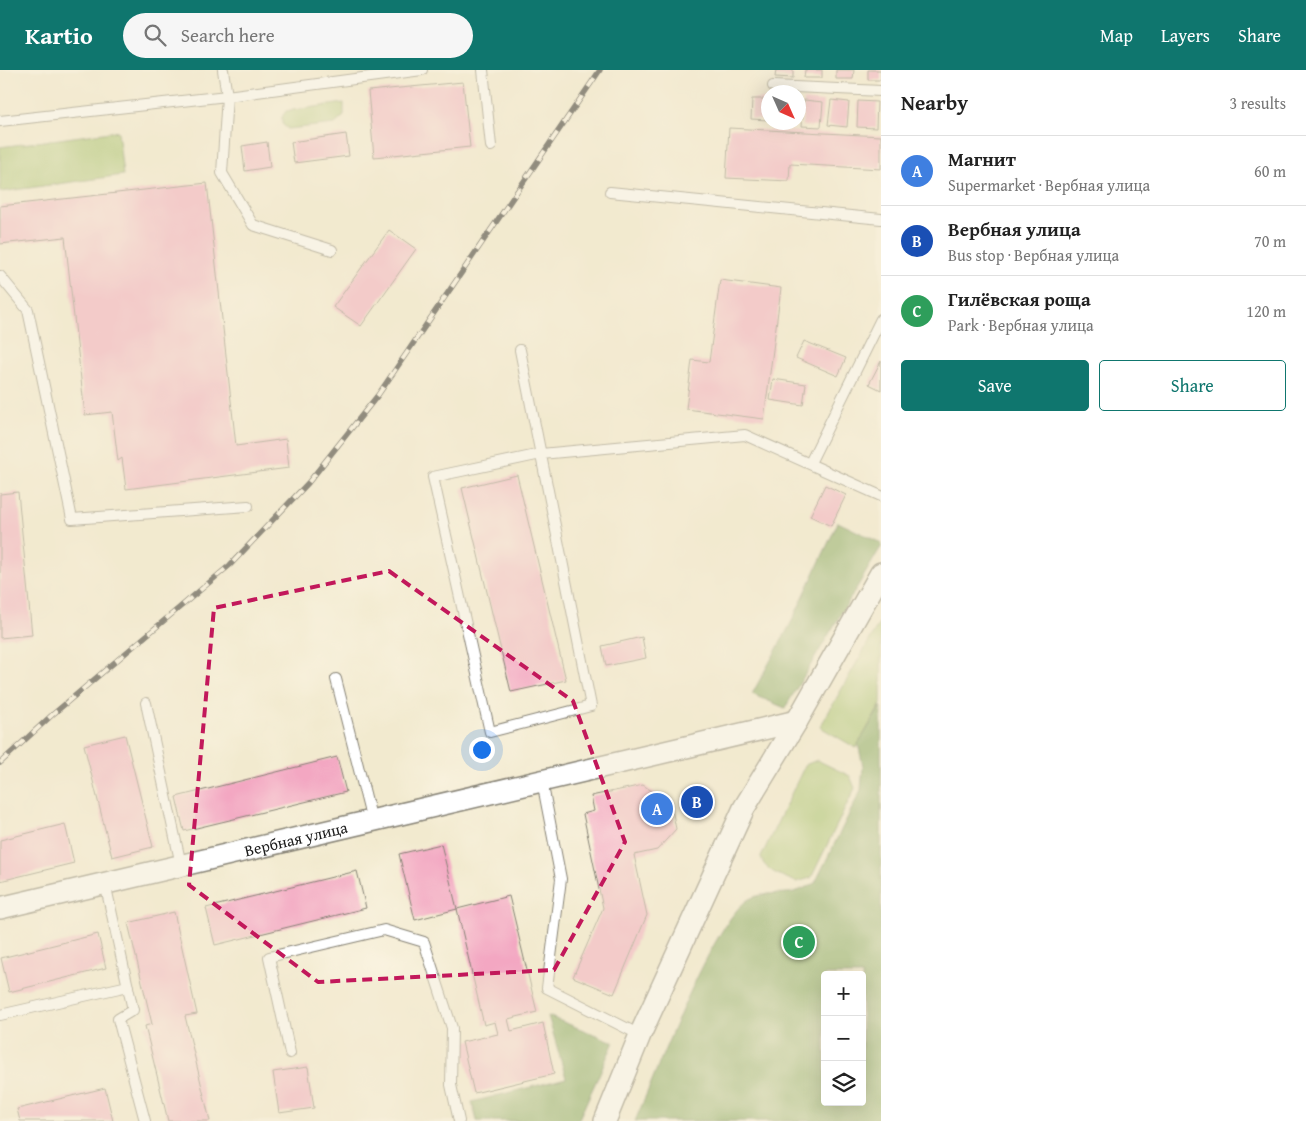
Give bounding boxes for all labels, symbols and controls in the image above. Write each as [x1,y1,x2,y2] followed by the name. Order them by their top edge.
[123,13,473,58] search box
[25,18,93,53] text: Kartio
[141,21,169,49] icon: search
[181,21,275,49] text: Search here
[1100,22,1133,49] text: Map
[1161,22,1210,49] text: Layers
[1238,22,1281,49] text: Share
[761,85,806,130] north arrow
[901,87,968,118] text: Nearby
[1229,91,1286,115] text: 3 results
[948,145,1016,173] text: Магнит
[912,159,922,183] text: A
[1254,159,1286,183] text: 60 m
[948,173,1150,197] text: Supermarket · Вербная улица
[948,215,1081,243] text: Вербная улица
[912,229,922,253] text: B
[1254,229,1286,253] text: 70 m
[948,243,1119,267] text: Bus stop · Вербная улица
[948,285,1091,313] text: Гилёвская роща
[912,299,922,323] text: C
[1246,299,1286,323] text: 120 m
[948,313,1094,337] text: Park · Вербная улица
[901,360,1089,411] button: Save
[1099,360,1286,411] button: Share
[469,737,495,763] your location
[681,783,713,821] pin: B
[641,790,673,828] pin: A
[242,815,350,862] street label: Вербная улица
[783,923,815,961] pin: C
[821,971,866,1106] map controls
[821,971,866,1016] button: +
[821,1016,866,1061] button: −
[821,1061,866,1106] button: layers

